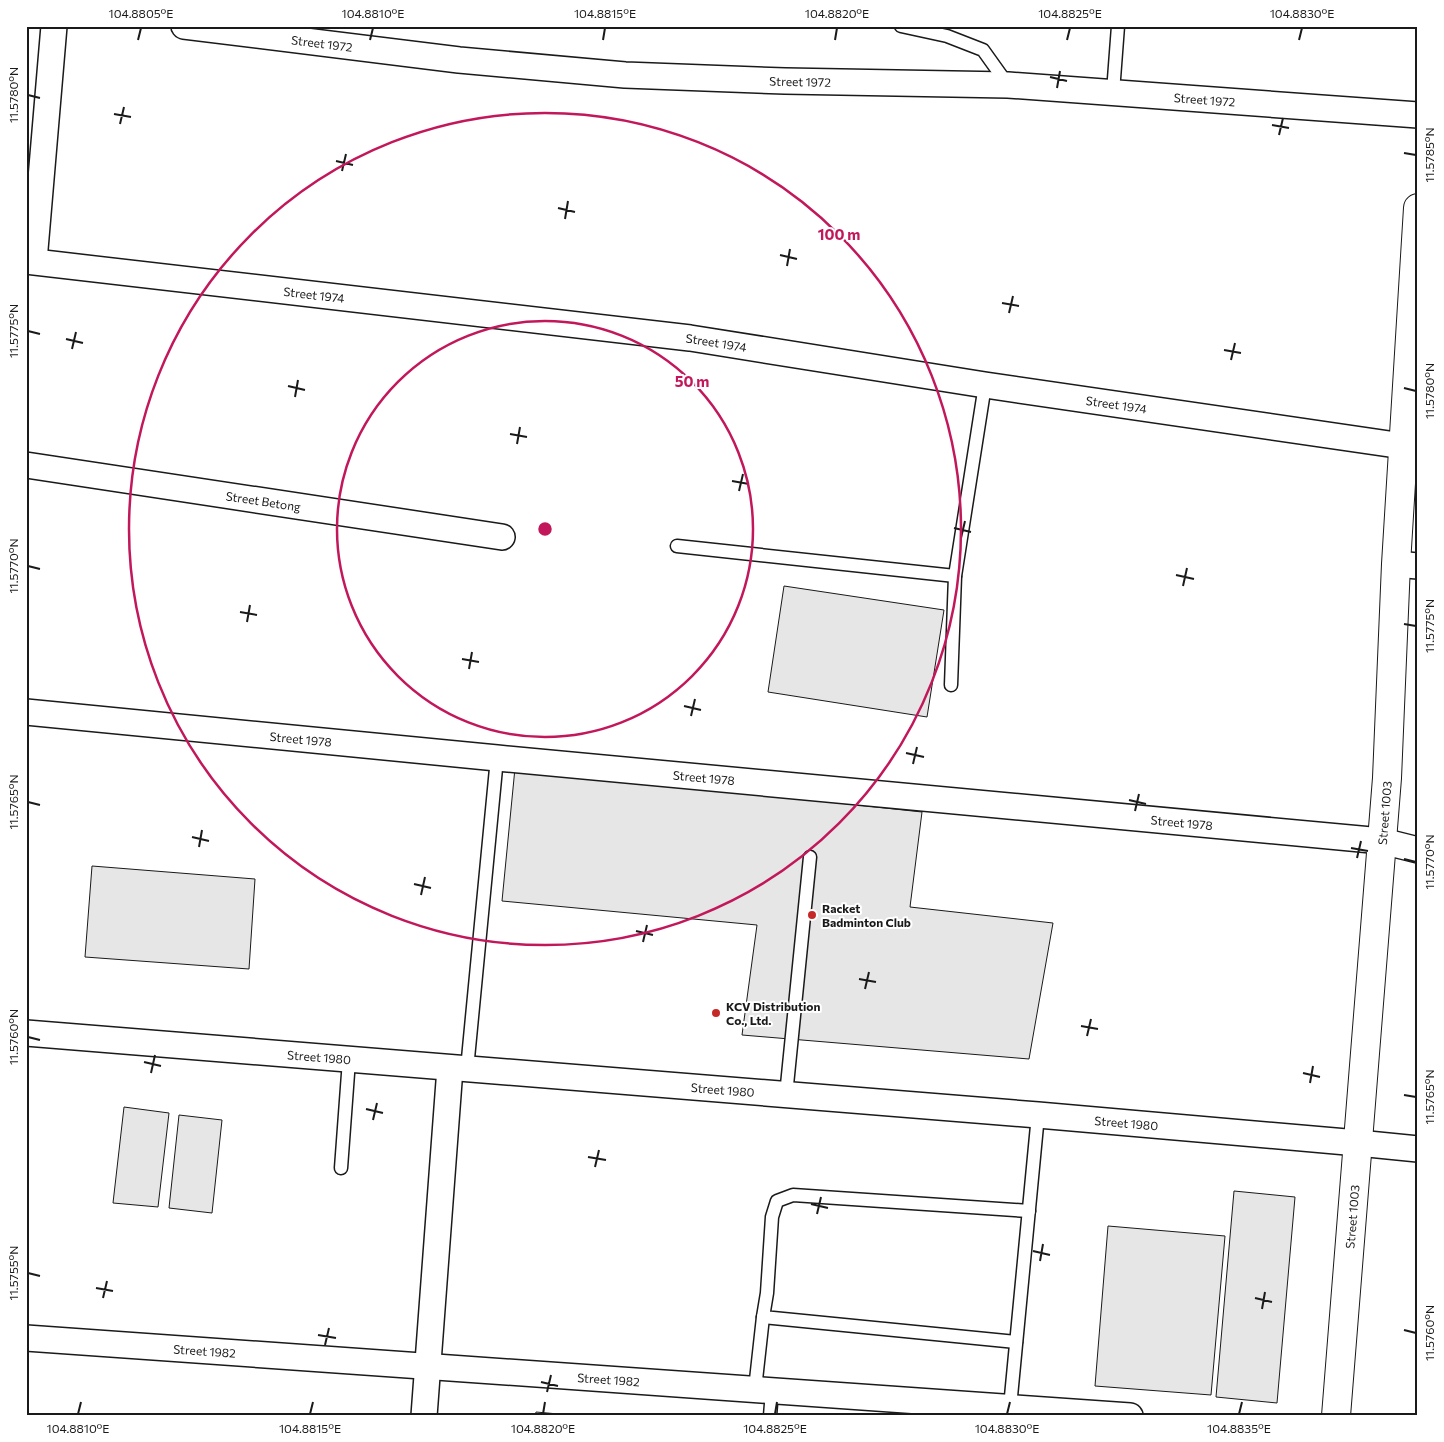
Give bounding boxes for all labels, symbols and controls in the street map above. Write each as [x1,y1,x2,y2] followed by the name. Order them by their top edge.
[109,6,173,20] text: 104.8805°E
[342,6,404,20] text: 104.8810°E
[574,6,636,20] text: 104.8815°E
[805,6,869,20] text: 104.8820°E
[1038,6,1102,20] text: 104.8825°E
[1270,6,1334,20] text: 104.8830°E
[290,32,354,54] street label: Street 1972
[6,67,20,123] text: 11.5780°N
[769,73,831,89] street label: Street 1972
[1173,90,1236,109] street label: Street 1972
[1422,127,1436,183] text: 11.5785°N
[818,225,860,243] text: 100 m
[283,284,345,305] street label: Street 1974
[6,304,20,358] text: 11.5775°N
[685,331,748,354] street label: Street 1974
[1422,363,1436,419] text: 11.5780°N
[675,372,709,390] text: 50 m
[1085,393,1148,416] street label: Street 1974
[225,488,302,514] street label: Street Betong
[536,520,554,538] centre of rings
[6,538,20,594] text: 11.5770°N
[1422,599,1436,653] text: 11.5775°N
[269,729,332,749] street label: Street 1978
[672,768,736,787] street label: Street 1978
[6,774,20,830] text: 11.5765°N
[1375,780,1394,845] street label: Street 1003
[1150,812,1213,832] street label: Street 1978
[1422,834,1436,890] text: 11.5770°N
[822,901,911,929] place label: Racket Badminton Club
[806,909,818,921] marker: Racket Badminton Club
[726,999,820,1027] place label: KCV Distribution Co., Ltd.
[710,1007,722,1019] marker: KCV Distribution Co., Ltd.
[6,1009,20,1065] text: 11.5760°N
[287,1047,352,1066] street label: Street 1980
[1422,1069,1436,1125] text: 11.5765°N
[690,1080,755,1099] street label: Street 1980
[1094,1113,1159,1132] street label: Street 1980
[1342,1184,1361,1249] street label: Street 1003
[6,1246,20,1300] text: 11.5755°N
[1422,1305,1436,1361] text: 11.5760°N
[173,1341,237,1360] street label: Street 1982
[577,1370,641,1388] street label: Street 1982
[47,1421,109,1435] text: 104.8810°E
[279,1421,341,1435] text: 104.8815°E
[511,1421,575,1435] text: 104.8820°E
[743,1421,807,1435] text: 104.8825°E
[975,1421,1039,1435] text: 104.8830°E
[1207,1421,1271,1435] text: 104.8835°E

